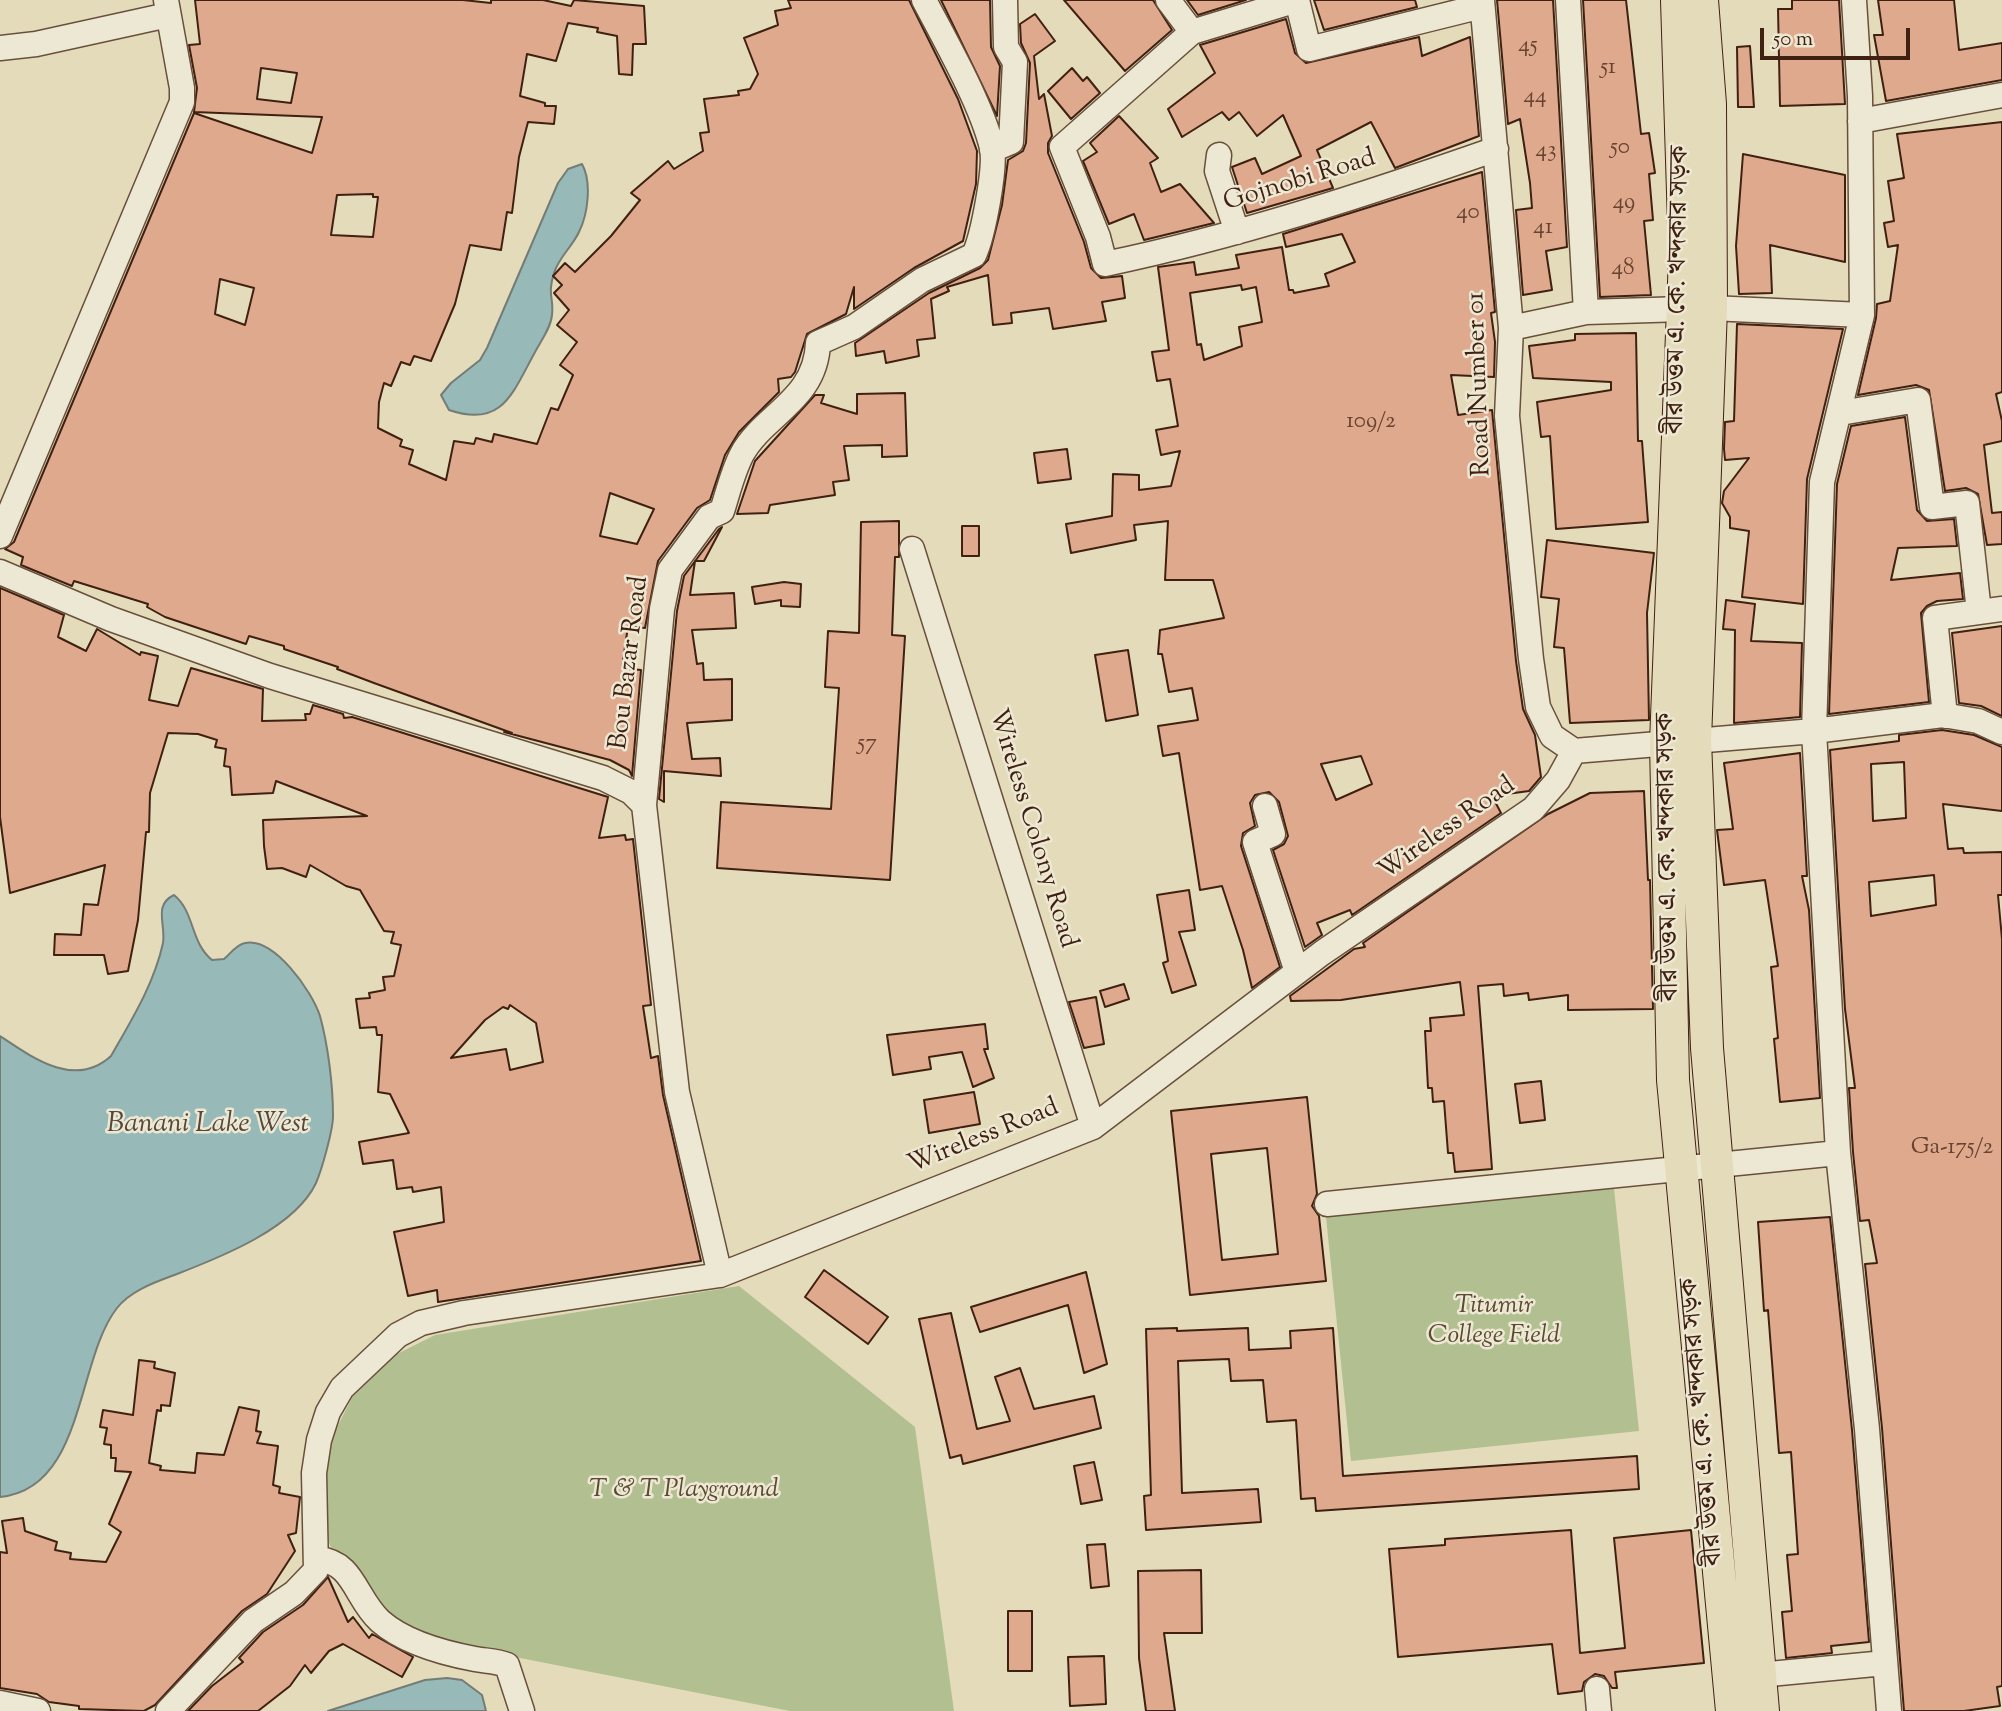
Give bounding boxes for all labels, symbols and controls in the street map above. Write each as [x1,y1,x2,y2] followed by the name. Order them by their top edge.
[1764,14,1914,58] scale bar
[1773,25,1813,55] text: 50 m
[1518,33,1538,61] house number: 45
[1600,55,1616,83] house number: 51
[1523,84,1547,112] house number: 44
[1610,135,1630,163] house number: 50
[1536,138,1556,166] house number: 43
[1220,144,1380,220] street label: Gojnobi Road
[1662,145,1698,435] street label: বীর উত্তম এ. কে. খন্দকার সড়ক
[1613,190,1635,218] house number: 49
[1456,200,1480,228] house number: 40
[1533,215,1553,243] house number: 41
[1611,256,1635,284] house number: 48
[1462,291,1500,477] street label: Road Number 01
[1346,409,1396,437] house number: 109/2
[605,574,657,752] street label: Bou Bazar Road
[980,706,1082,952] street label: Wireless Colony Road
[1652,712,1688,1002] street label: বীর উত্তম এ. কে. খন্দকার সড়ক
[857,731,877,759] house number: 57
[1374,771,1522,889] street label: Wireless Road
[904,1094,1064,1182] street label: Wireless Road
[107,1109,309,1143] water label: Banani Lake West
[1911,1135,1993,1163] house number: Ga-175/2
[1676,1277,1732,1567] street label: বীর উত্তম এ. কে. খন্দকার সড়ক
[1428,1292,1560,1354] park label: Titumir College Field
[589,1476,779,1508] park label: T & T Playground

